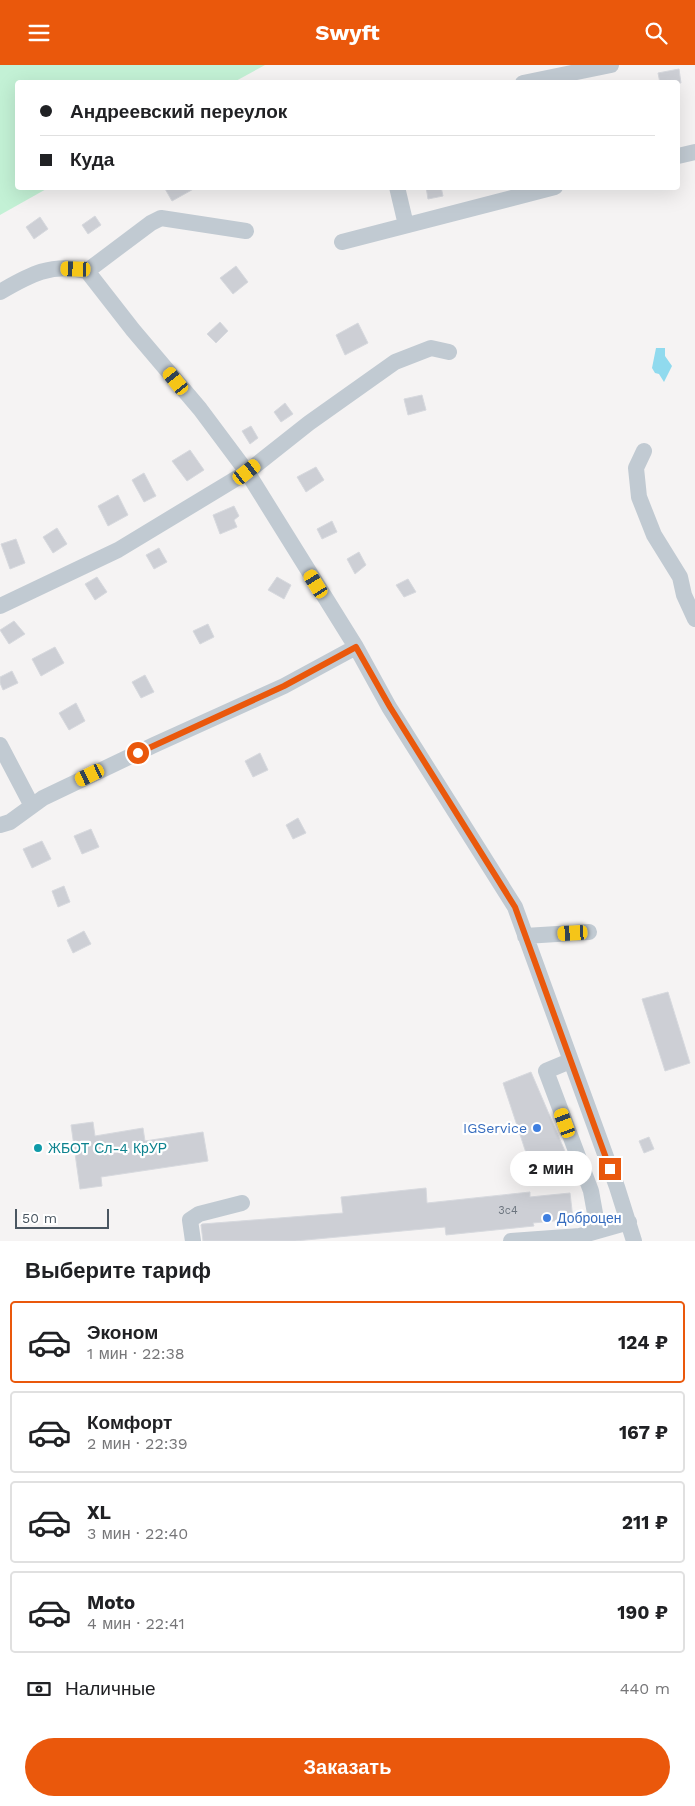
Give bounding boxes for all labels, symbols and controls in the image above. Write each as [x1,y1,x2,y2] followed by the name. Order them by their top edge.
[25,19,53,47] icon: menu
[642,19,670,47] icon: search
[315,20,380,45] text: Swyft
[70,100,287,123] text: Андреевский переулок
[70,148,114,171] text: Куда
[60,261,91,277] car
[160,365,191,397] car
[230,457,263,487] car
[301,567,330,601] car
[127,742,149,764] route start
[73,762,106,788] car
[557,925,588,941] car
[552,1106,577,1140] car
[463,1120,527,1136] place label: IGService
[531,1122,543,1134] marker: IGService
[48,1140,167,1156] place label: ЖБОТ Сл-4 КрУР
[32,1142,44,1154] marker: ЖБОТ Сл-4 КрУР
[510,1151,592,1187] callout: 2 мин
[599,1158,621,1180] route end
[528,1159,574,1178] text: 2 мин
[498,1204,518,1217] house number: 3c4
[15,1206,109,1229] scale bar
[22,1210,57,1226] text: 50 m
[557,1210,621,1226] place label: Доброцен
[541,1212,553,1224] marker: Доброцен
[25,1258,211,1283] text: Выберите тариф
[27,1320,72,1365] icon: car
[87,1321,158,1344] text: Эконом
[618,1331,668,1354] text: 124 ₽
[87,1344,185,1363] text: 1 мин · 22:38
[27,1410,72,1455] icon: car
[87,1411,172,1434] text: Комфорт
[619,1421,668,1444] text: 167 ₽
[87,1434,188,1453] text: 2 мин · 22:39
[27,1500,72,1545] icon: car
[87,1501,111,1524] text: XL
[622,1511,668,1534] text: 211 ₽
[87,1524,188,1543] text: 3 мин · 22:40
[27,1590,72,1635] icon: car
[87,1591,135,1614] text: Moto
[617,1601,668,1624] text: 190 ₽
[87,1614,185,1633] text: 4 мин · 22:41
[25,1675,53,1703] icon: cash
[65,1677,156,1700] text: Наличные
[620,1679,670,1698] text: 440 m
[25,1738,670,1796] button: Заказать

